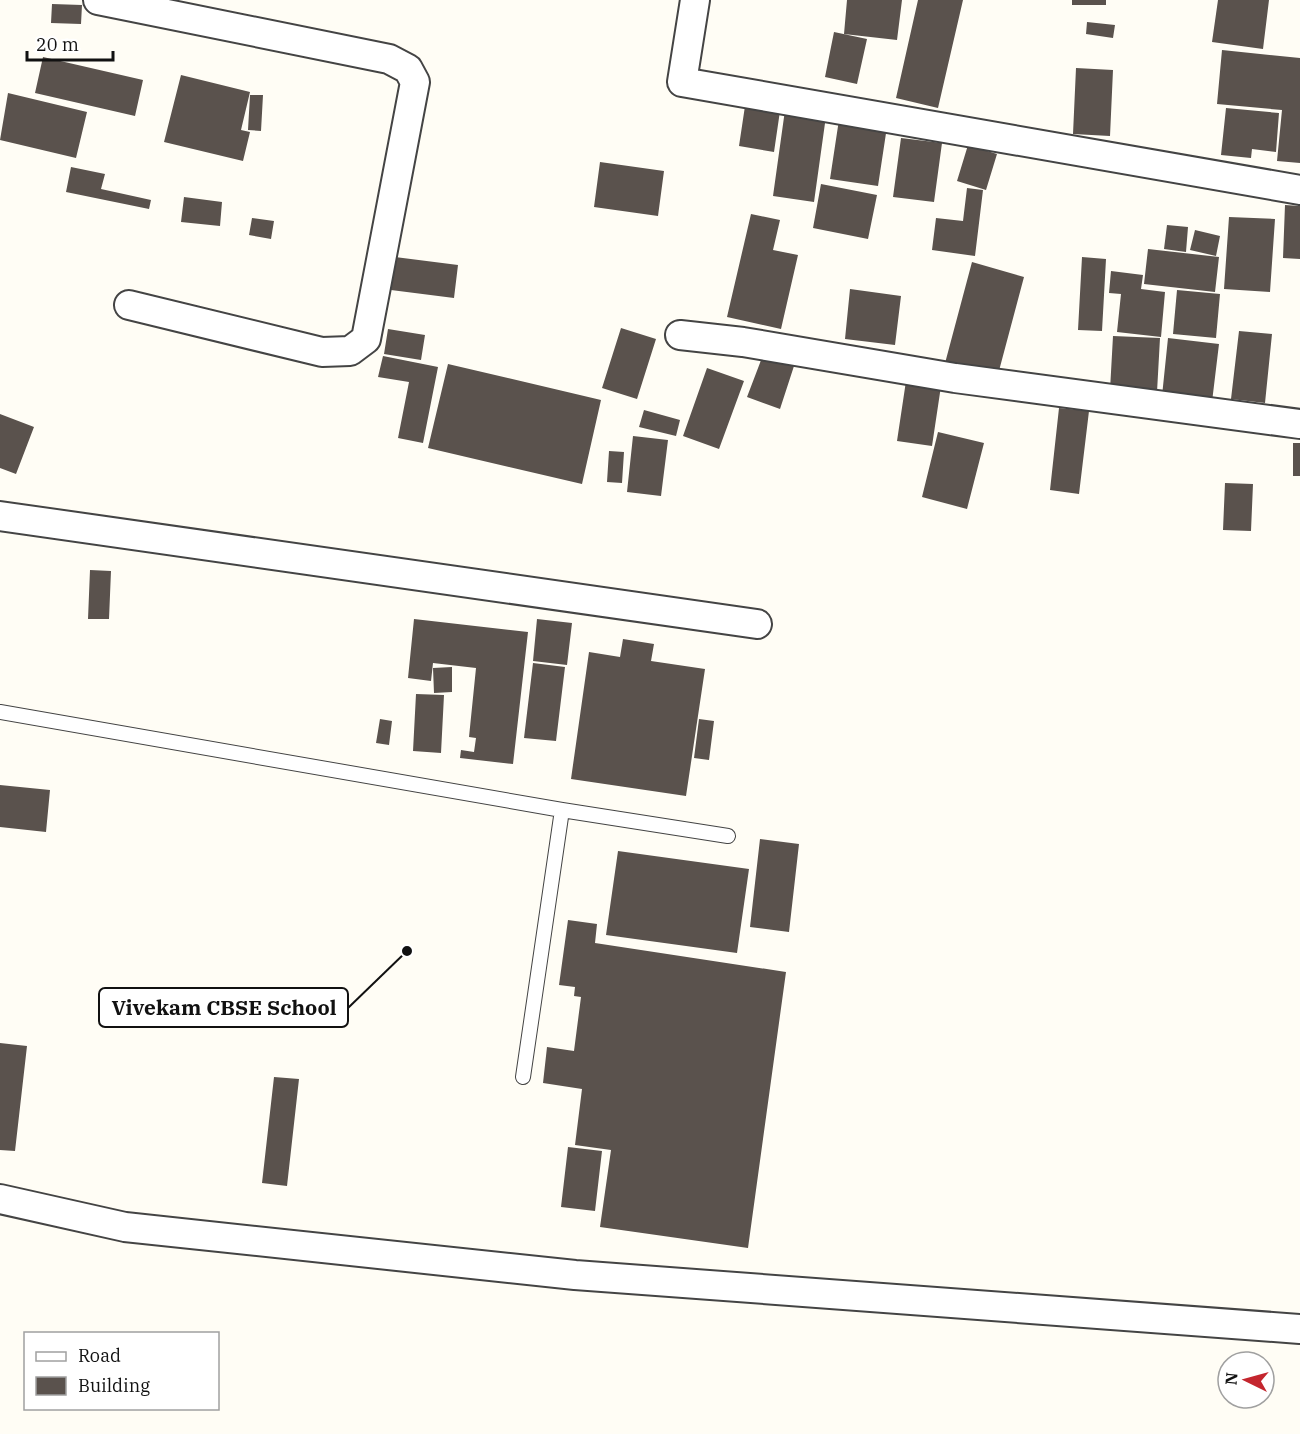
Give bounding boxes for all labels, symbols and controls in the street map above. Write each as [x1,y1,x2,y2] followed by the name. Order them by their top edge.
[27,24,112,62] scale bar
[36,33,79,56] text: 20 m
[99,988,348,1027] callout: Vivekam CBSE School
[111,993,337,1021] text: Vivekam CBSE School
[24,1332,219,1410] legend
[78,1344,121,1367] text: Road
[1216,1350,1276,1410] north arrow
[1221,1372,1242,1386] text: N
[78,1374,150,1397] text: Building

